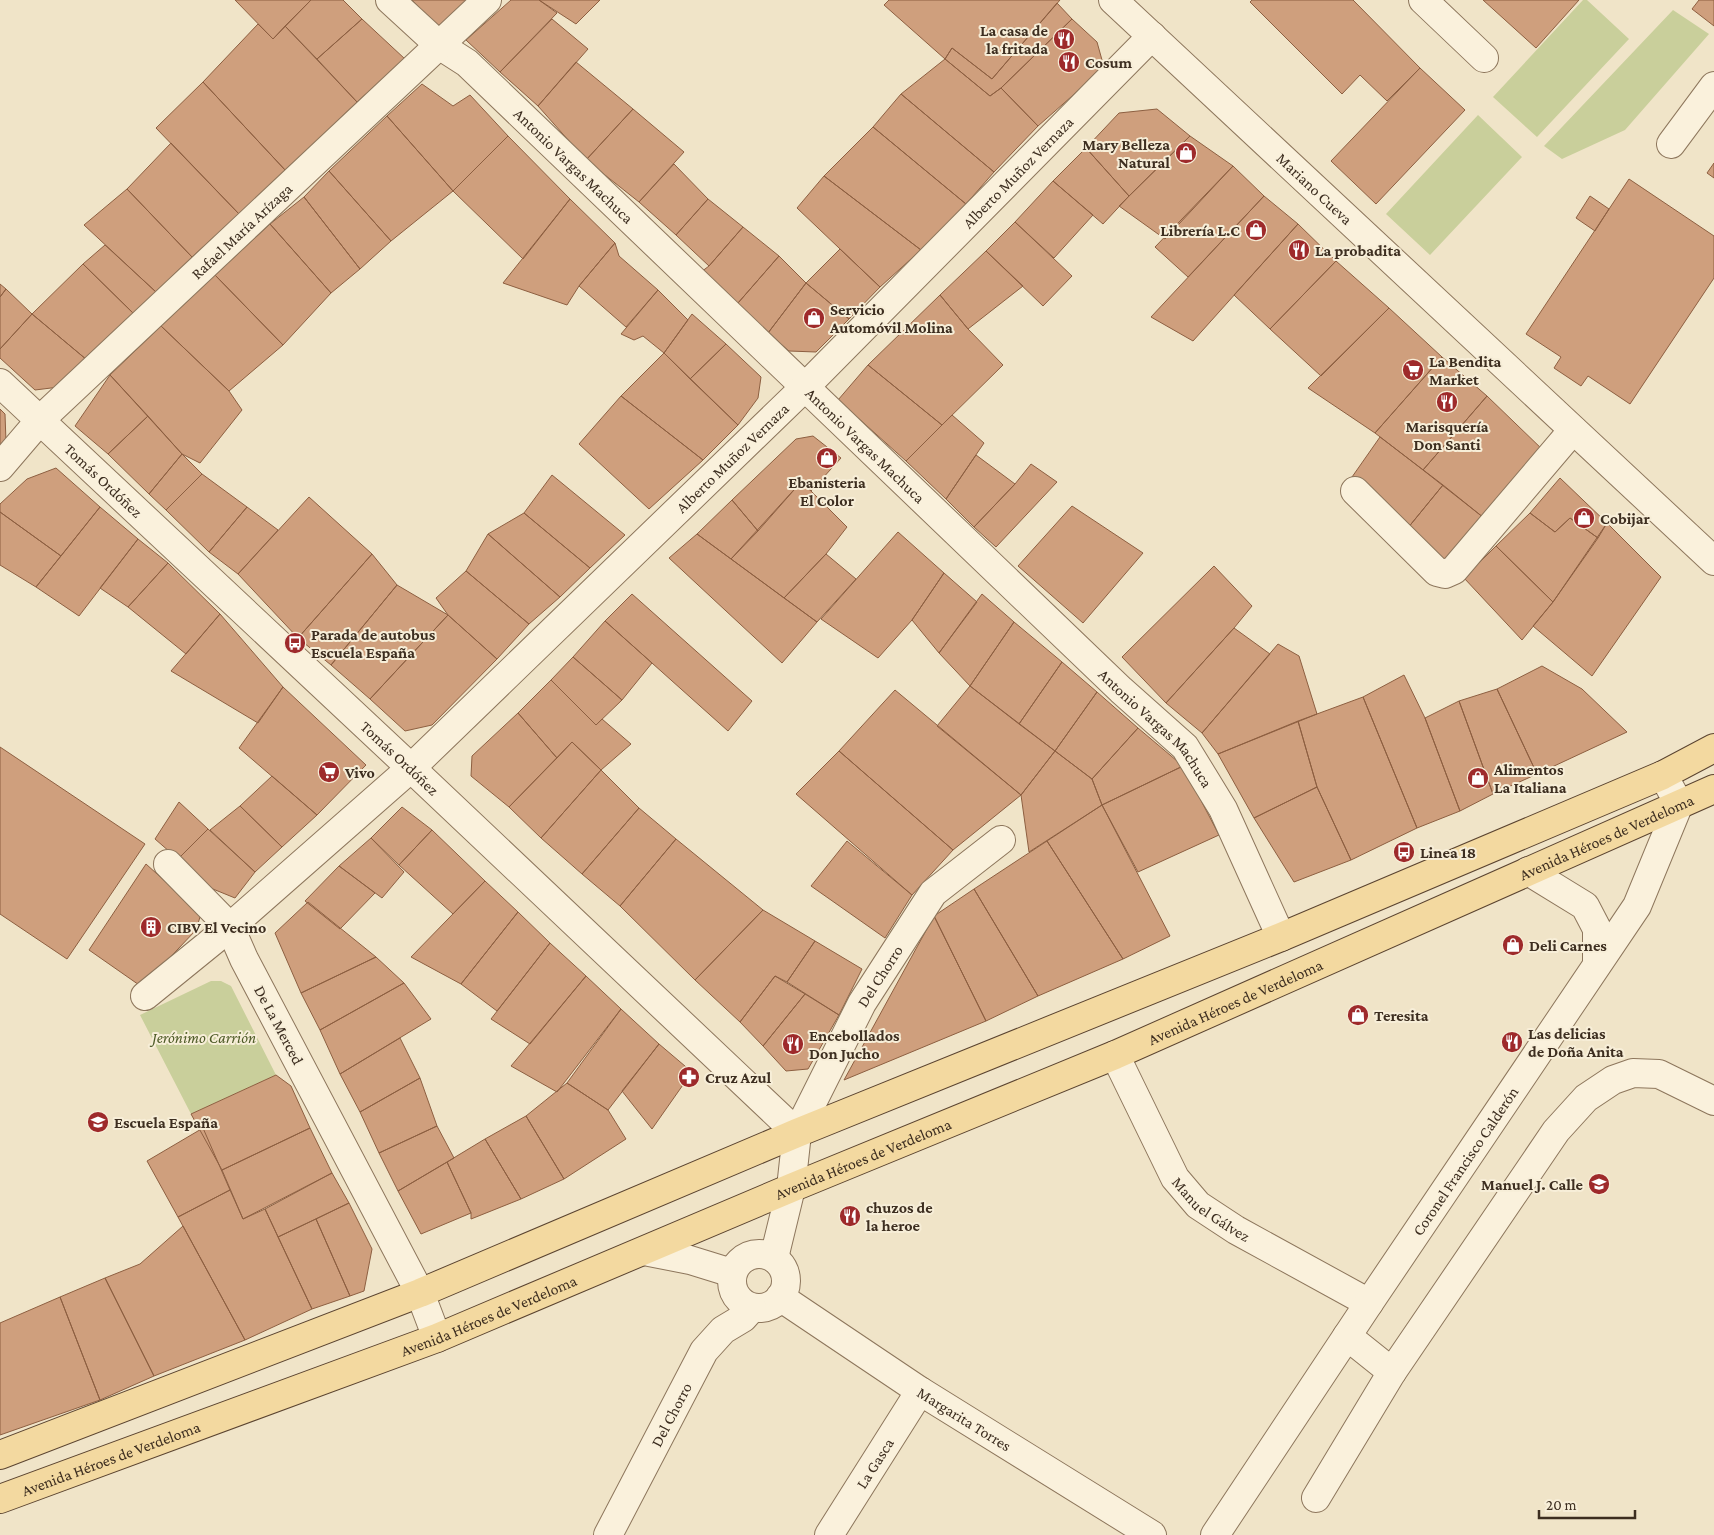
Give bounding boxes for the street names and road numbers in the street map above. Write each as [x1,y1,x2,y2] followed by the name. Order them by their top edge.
[511,105,637,227] street label: Antonio Vargas Machuca
[959,112,1077,231] street label: Alberto Muñoz Vernaza
[1274,149,1356,228] street label: Mariano Cueva
[188,179,296,282] street label: Rafael María Arízaga
[803,384,929,507] street label: Antonio Vargas Machuca
[672,399,792,516] street label: Alberto Muñoz Vernaza
[61,440,146,521] street label: Tomás Ordóñez
[1096,665,1216,791] street label: Antonio Vargas Machuca
[357,717,442,798] street label: Tomás Ordóñez
[1517,790,1697,883] street label: Avenida Héroes de Verdeloma
[853,942,906,1010] street label: Del Chorro
[1145,955,1326,1048] street label: Avenida Héroes de Verdeloma
[251,983,307,1068] street label: De La Merced
[1409,1083,1521,1238] street label: Coronel Francisco Calderón
[772,1114,954,1202] street label: Avenida Héroes de Verdeloma
[1169,1173,1253,1245] street label: Manuel Gálvez
[398,1271,580,1359] street label: Avenida Héroes de Verdeloma
[647,1379,695,1449] street label: Del Chorro
[915,1383,1014,1454] street label: Margarita Torres
[19,1417,203,1499] street label: Avenida Héroes de Verdeloma
[852,1434,897,1491] street label: La Gasca

